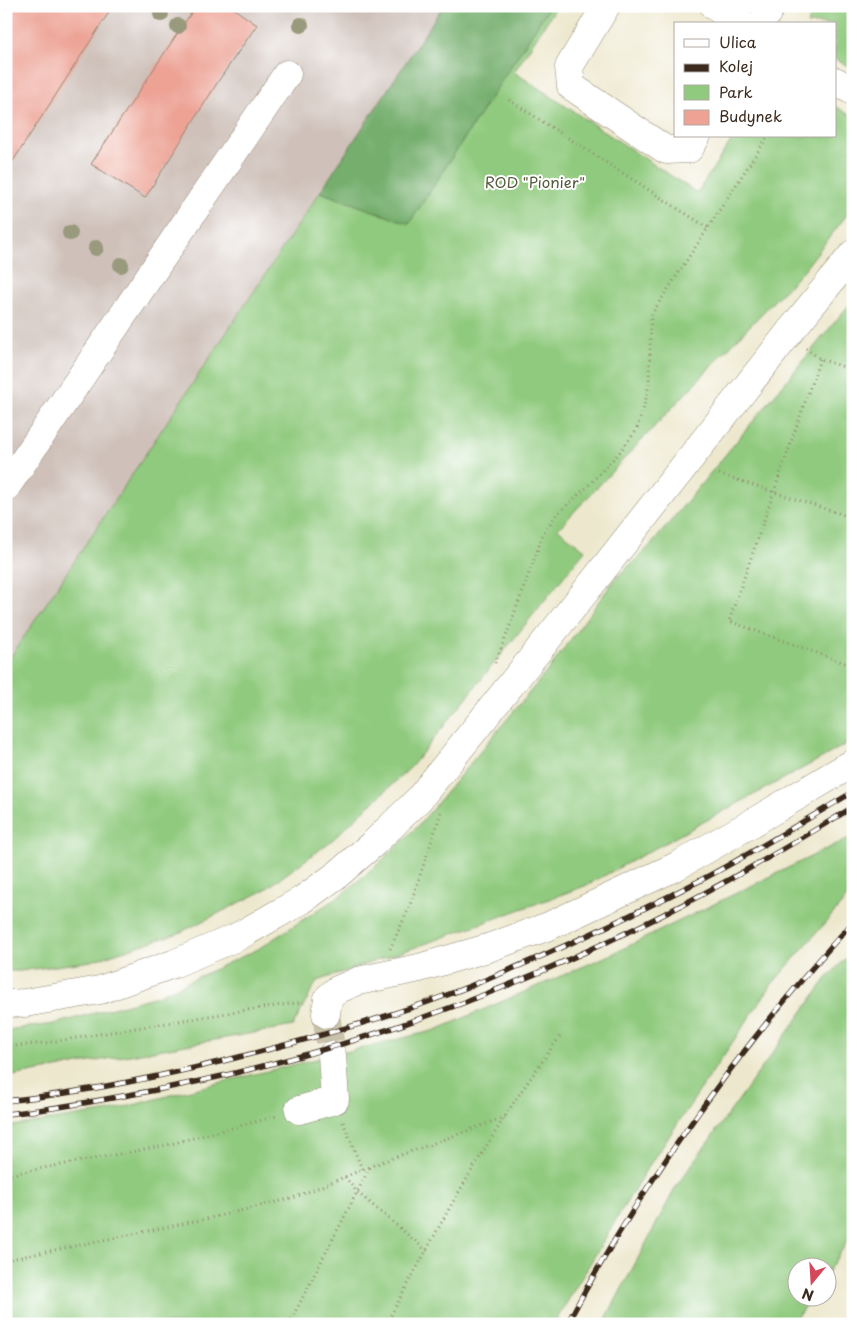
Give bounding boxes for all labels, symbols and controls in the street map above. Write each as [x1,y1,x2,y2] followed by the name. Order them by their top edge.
[674,22,836,138] legend
[719,30,757,53] text: Ulica
[719,54,753,77] text: Kolej
[719,80,753,103] text: Park
[719,104,782,127] text: Budynek
[485,170,585,193] park label: ROD "Pionier"
[786,1258,836,1308] north arrow
[799,1283,816,1307] text: N

